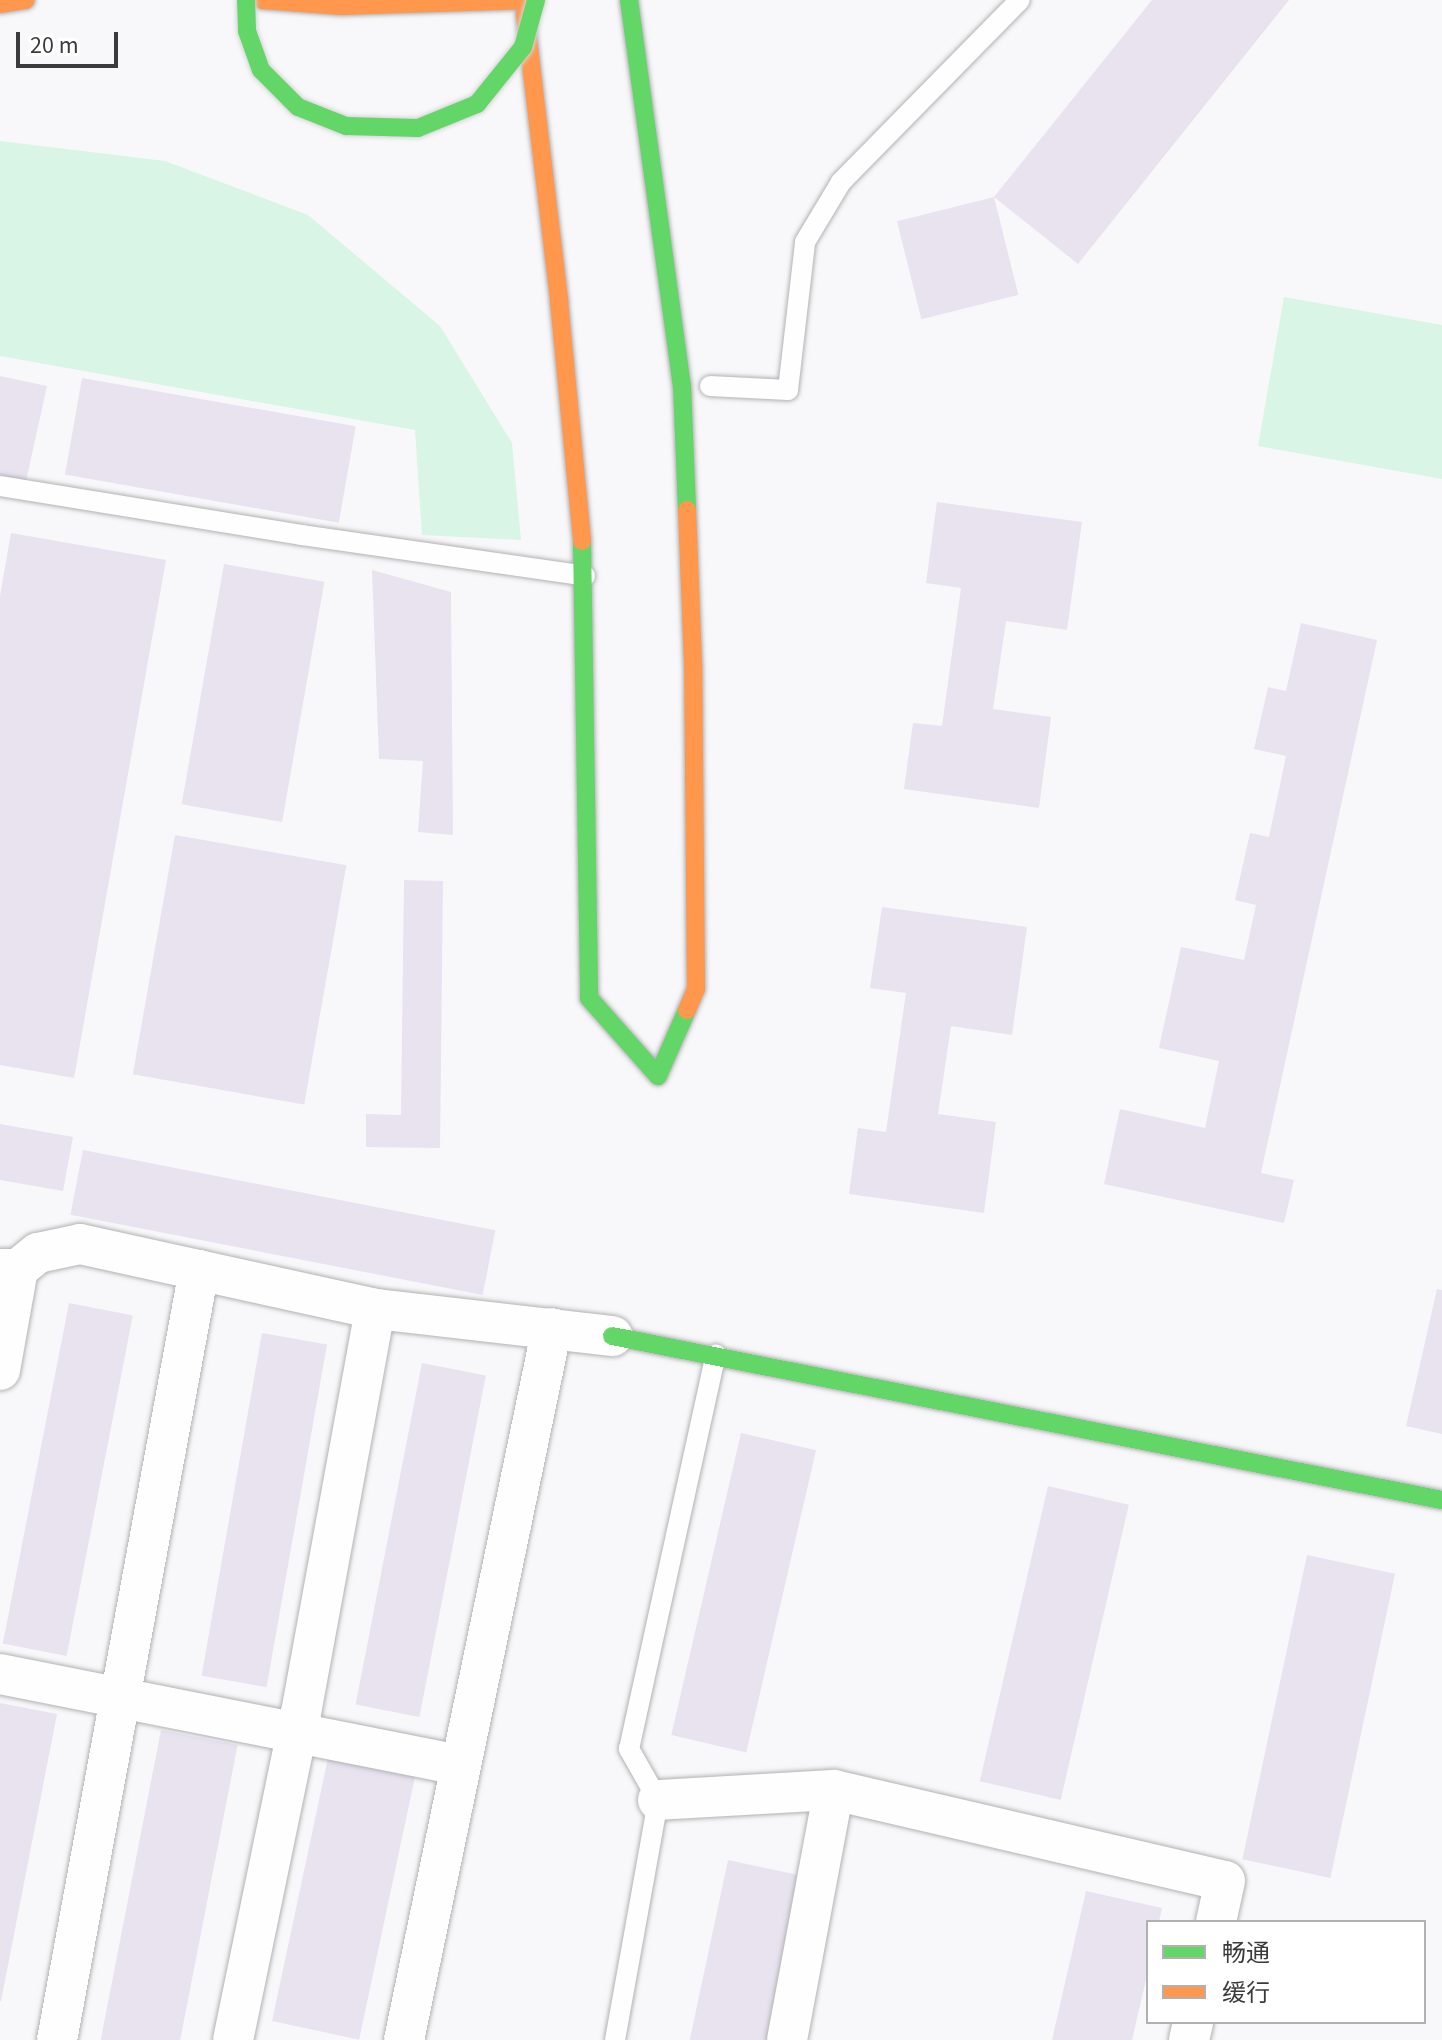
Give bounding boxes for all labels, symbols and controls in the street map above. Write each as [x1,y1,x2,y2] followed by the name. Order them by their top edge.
[20,16,122,66] scale bar
[30,28,79,63] text: 20 m
[1146,1920,1426,2024] legend
[1222,1936,1270,1971] text: 畅通
[1222,1976,1270,2011] text: 缓行

